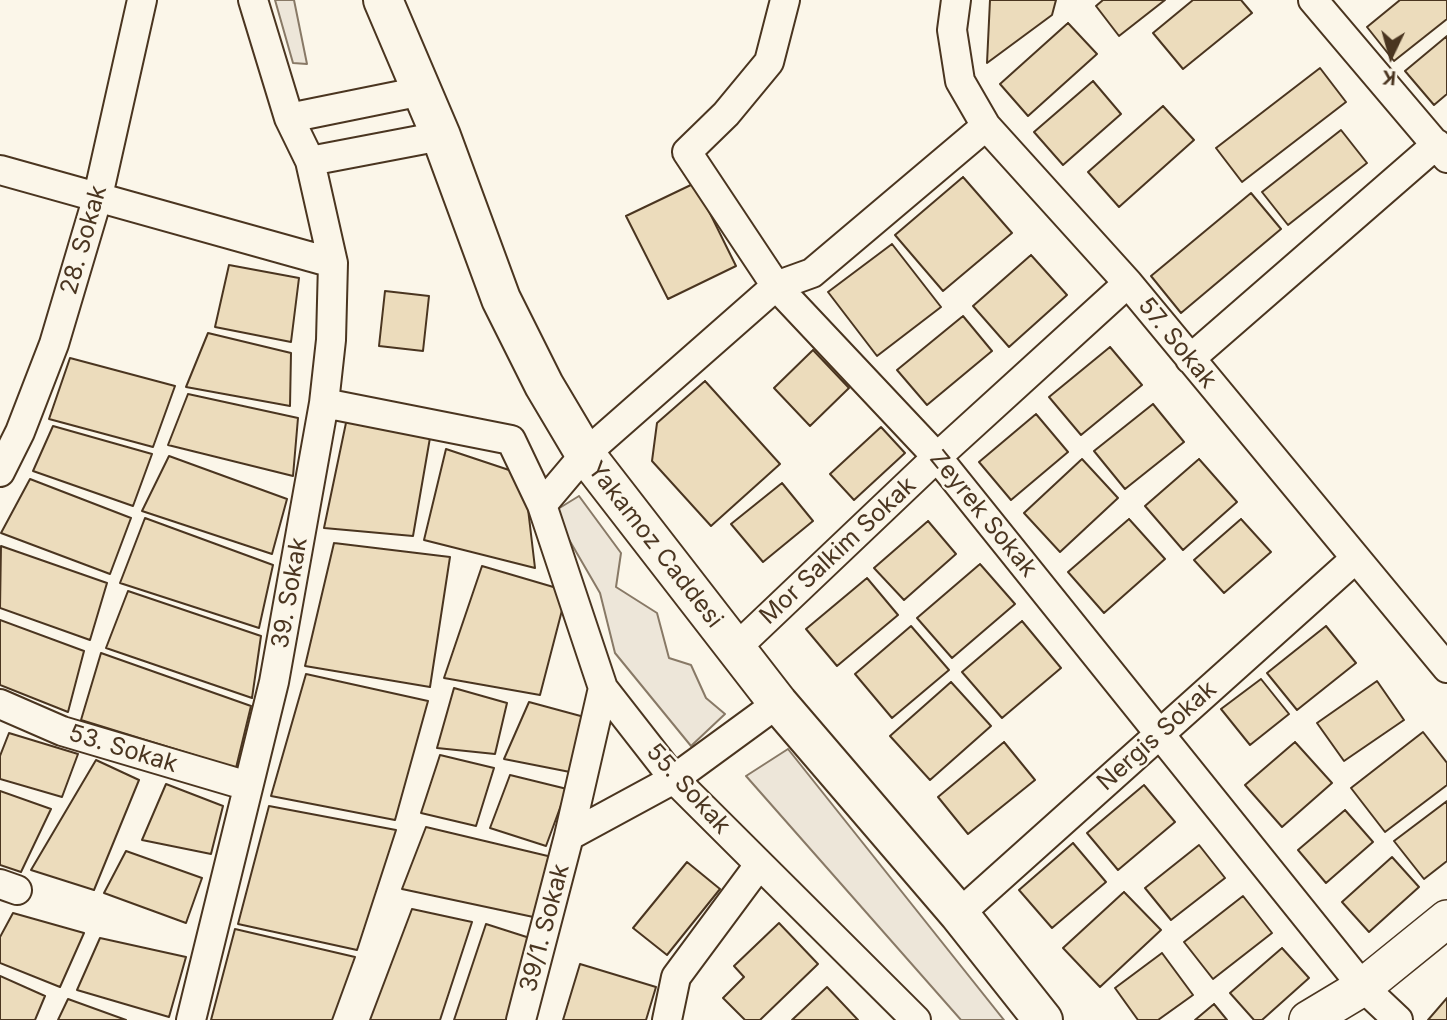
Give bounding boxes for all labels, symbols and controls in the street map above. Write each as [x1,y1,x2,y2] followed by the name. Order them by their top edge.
[1356,21,1426,91] north arrow
[1381,65,1397,89] text: K
[55,182,113,298] street label: 28. Sokak
[1132,292,1222,394] street label: 57. Sokak
[923,445,1043,583] street label: Zeyrek Sokak
[581,456,729,634] street label: Yakamoz Caddesi
[754,471,922,631] street label: Mor Salkim Sokak
[266,535,314,651] street label: 39. Sokak
[1092,675,1222,797] street label: Nergis Sokak
[65,719,181,779] street label: 53. Sokak
[640,738,736,840] street label: 55. Sokak
[514,861,576,995] street label: 39/1. Sokak

